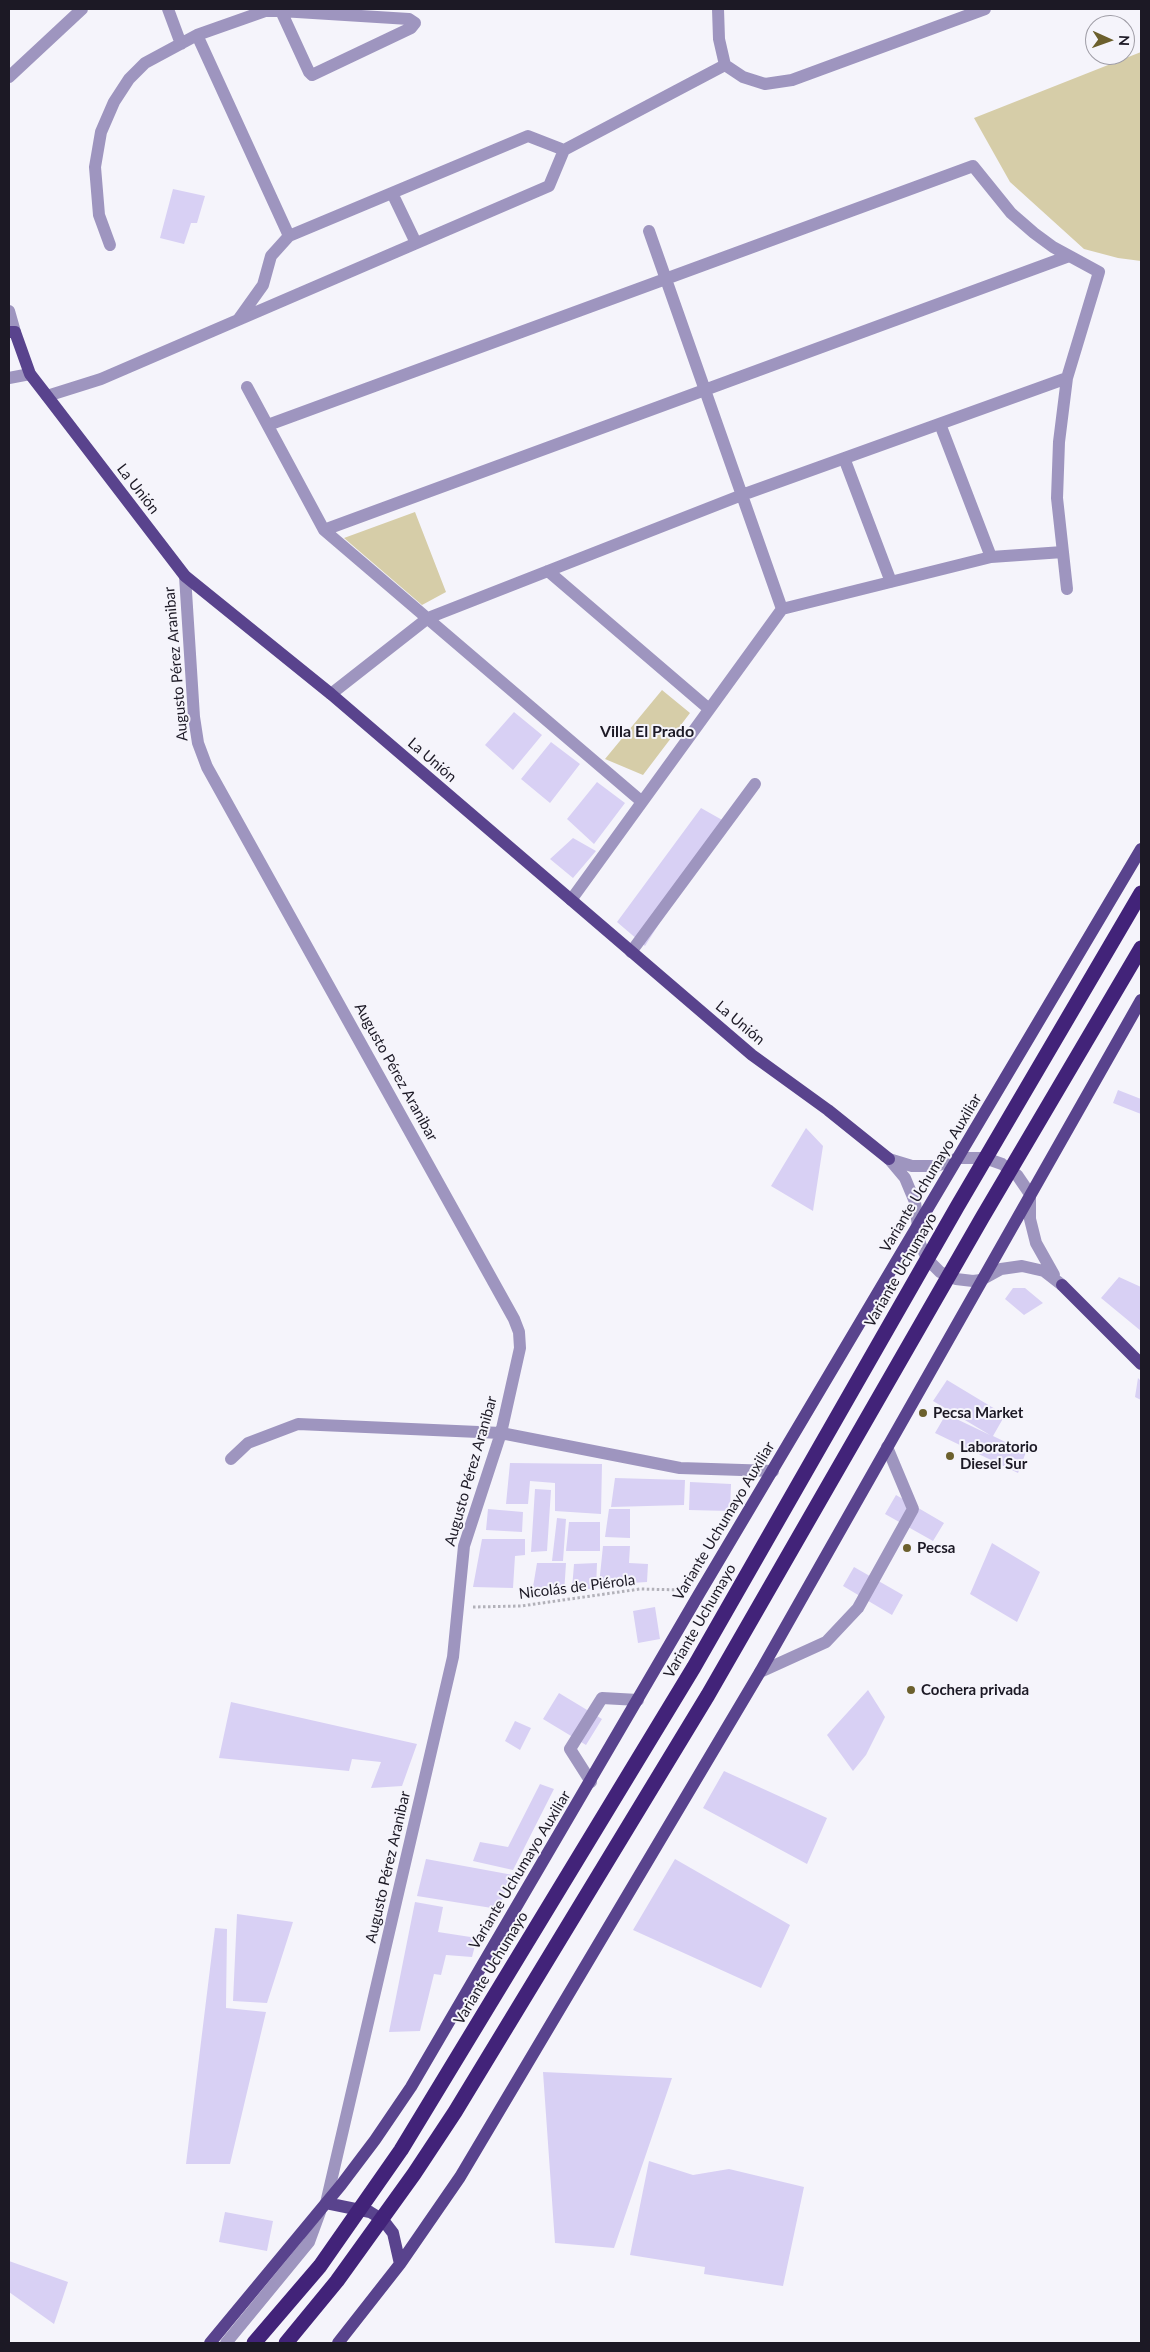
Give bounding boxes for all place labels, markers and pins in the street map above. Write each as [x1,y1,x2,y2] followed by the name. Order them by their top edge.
[933,1404,1023,1422] place label: Pecsa Market
[917,1407,929,1419] marker: Pecsa Market
[960,1438,1038,1473] place label: Laboratorio Diesel Sur
[944,1450,956,1462] marker: Laboratorio Diesel Sur
[917,1539,955,1557] place label: Pecsa
[901,1542,913,1554] marker: Pecsa
[921,1681,1029,1699] place label: Cochera privada
[905,1684,917,1696] marker: Cochera privada

